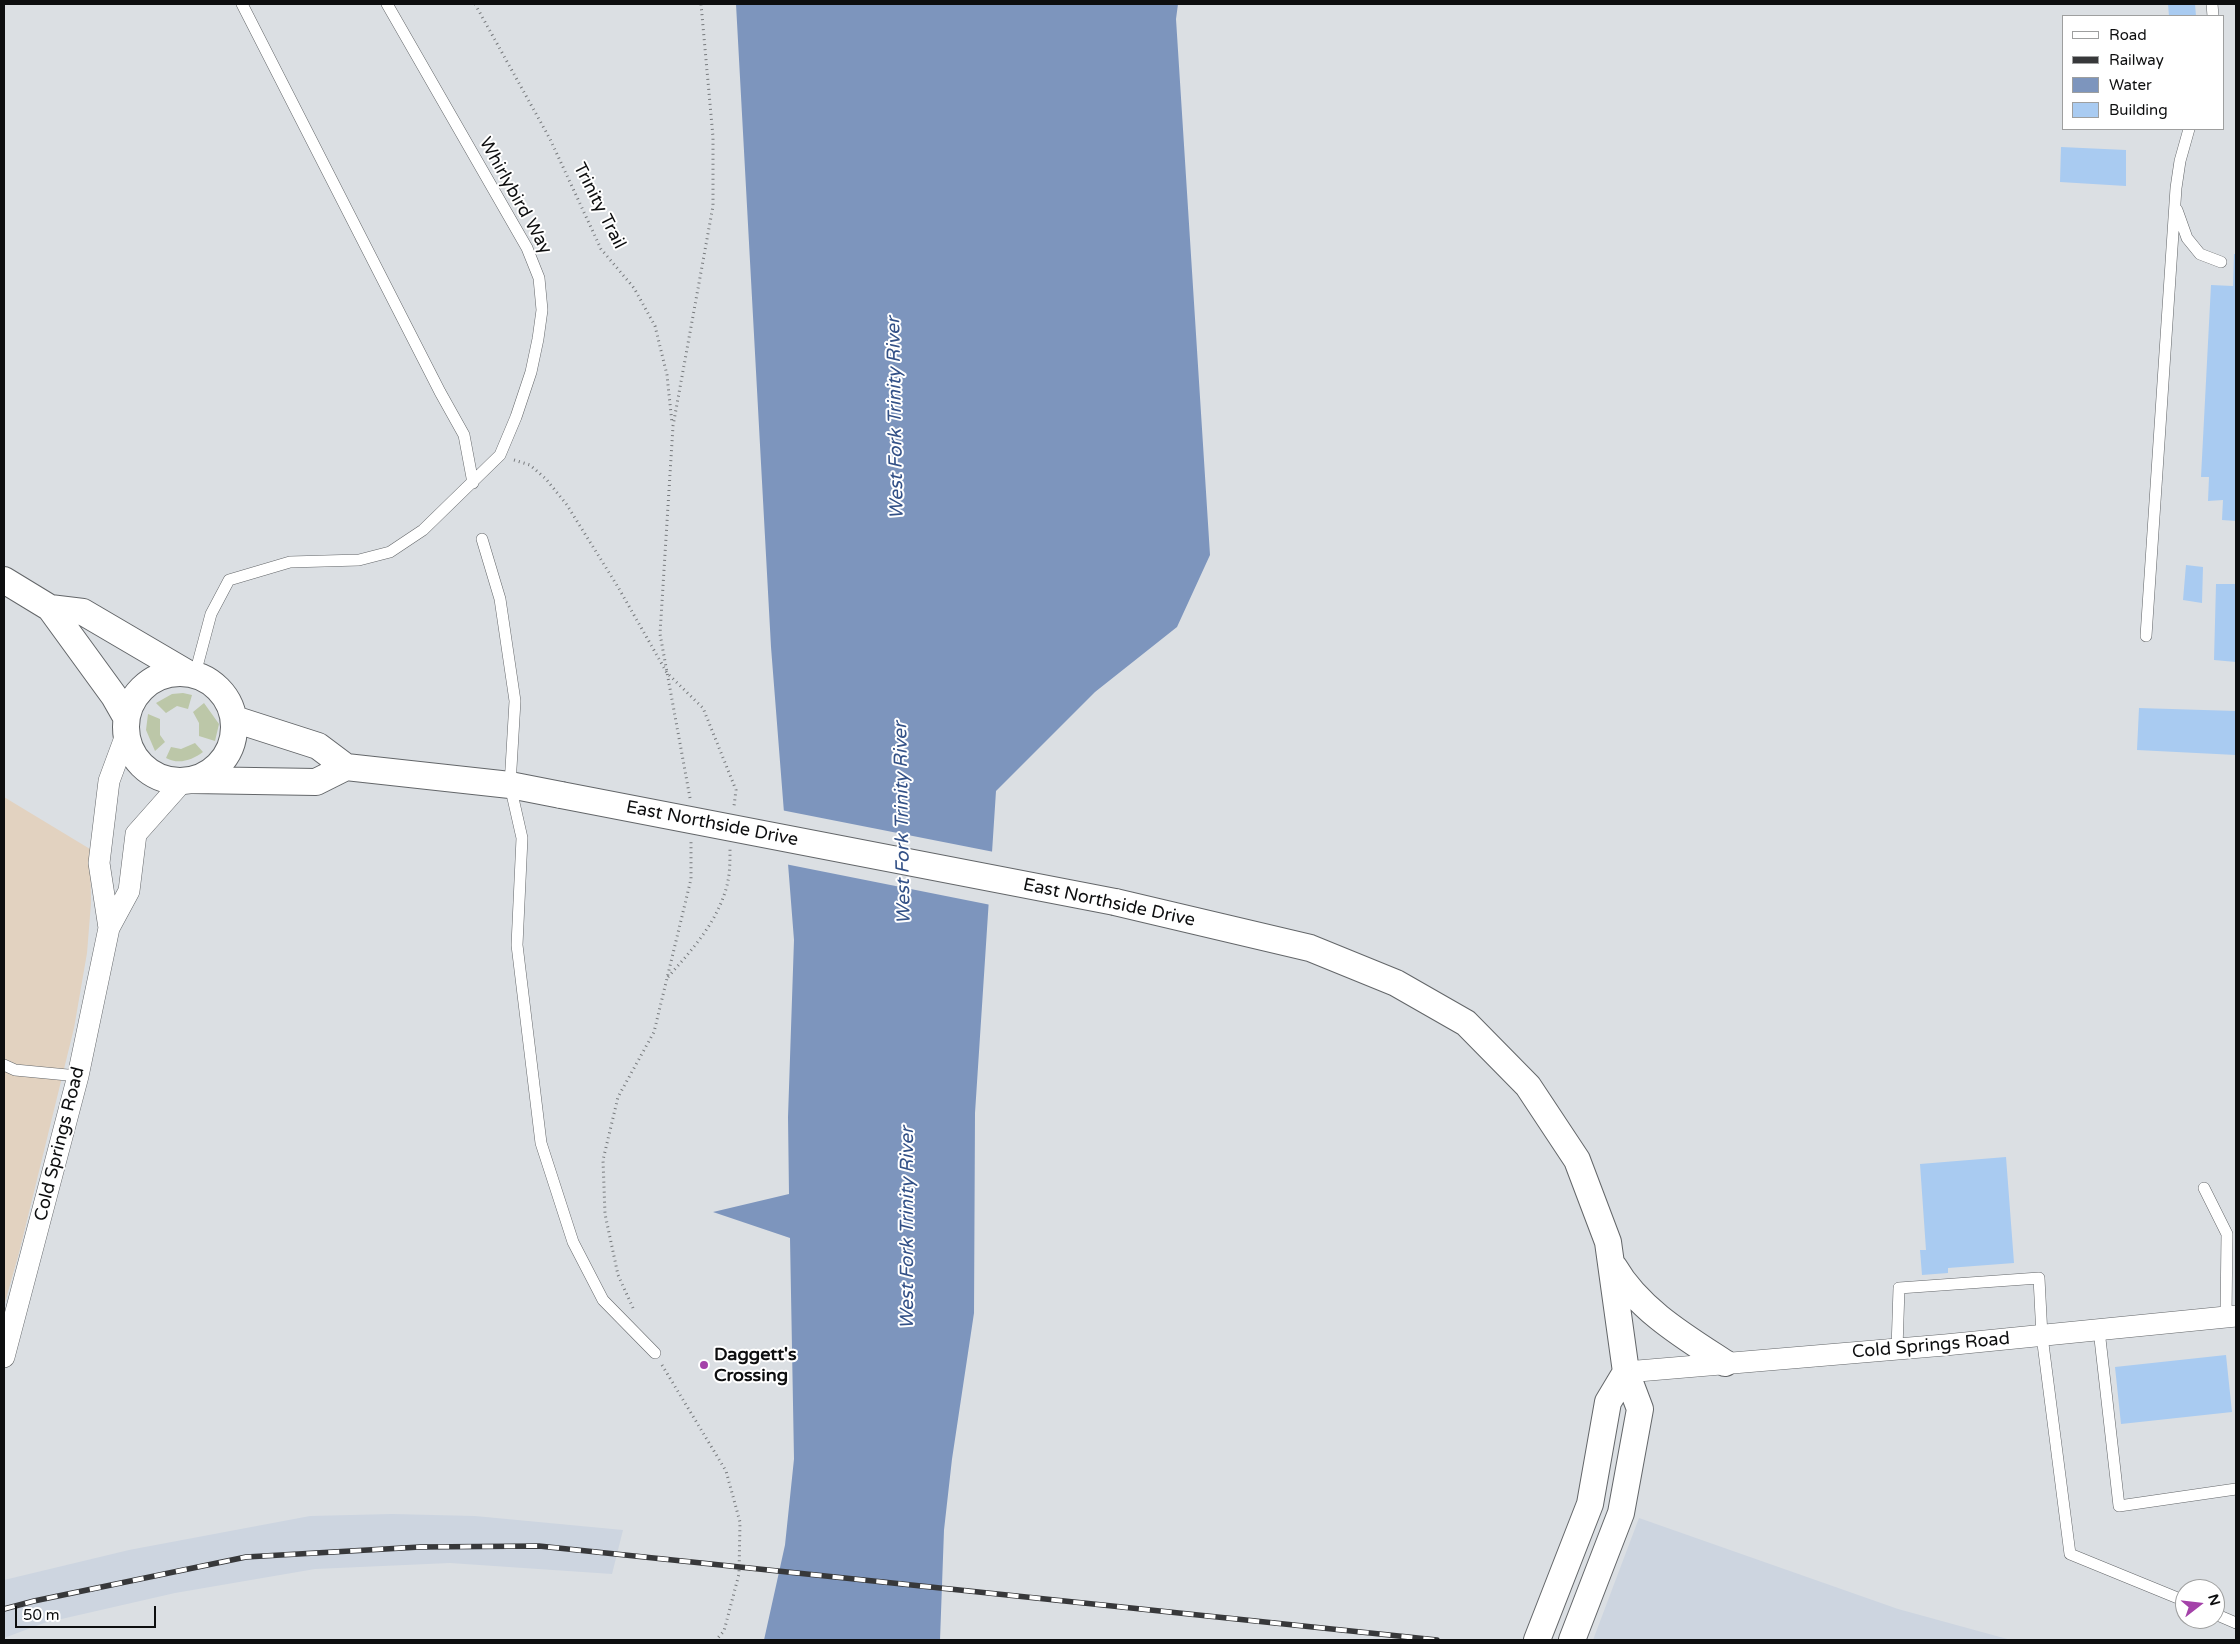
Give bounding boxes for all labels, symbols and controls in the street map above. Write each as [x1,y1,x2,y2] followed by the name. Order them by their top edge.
[2062,15,2225,130] legend
[2109,26,2147,44] text: Road
[2109,51,2164,69] text: Railway
[2109,76,2152,94] text: Water
[2109,101,2168,119] text: Building
[474,134,556,258] street label: Whirlybird Way
[568,159,630,253] street label: Trinity Trail
[883,317,909,519] water label: West Fork Trinity River
[890,722,916,924] water label: West Fork Trinity River
[624,797,800,851] street label: East Northside Drive
[1021,874,1197,932] street label: East Northside Drive
[30,1065,90,1223] street label: Cold Springs Road
[897,1127,919,1329] water label: West Fork Trinity River
[1851,1328,2011,1364] street label: Cold Springs Road
[714,1344,797,1386] place label: Daggett's Crossing
[698,1359,710,1371] marker: Daggett's Crossing
[2175,1579,2225,1629] north arrow
[2204,1592,2224,1608] text: N
[18,1596,159,1628] scale bar
[23,1606,60,1624] text: 50 m

